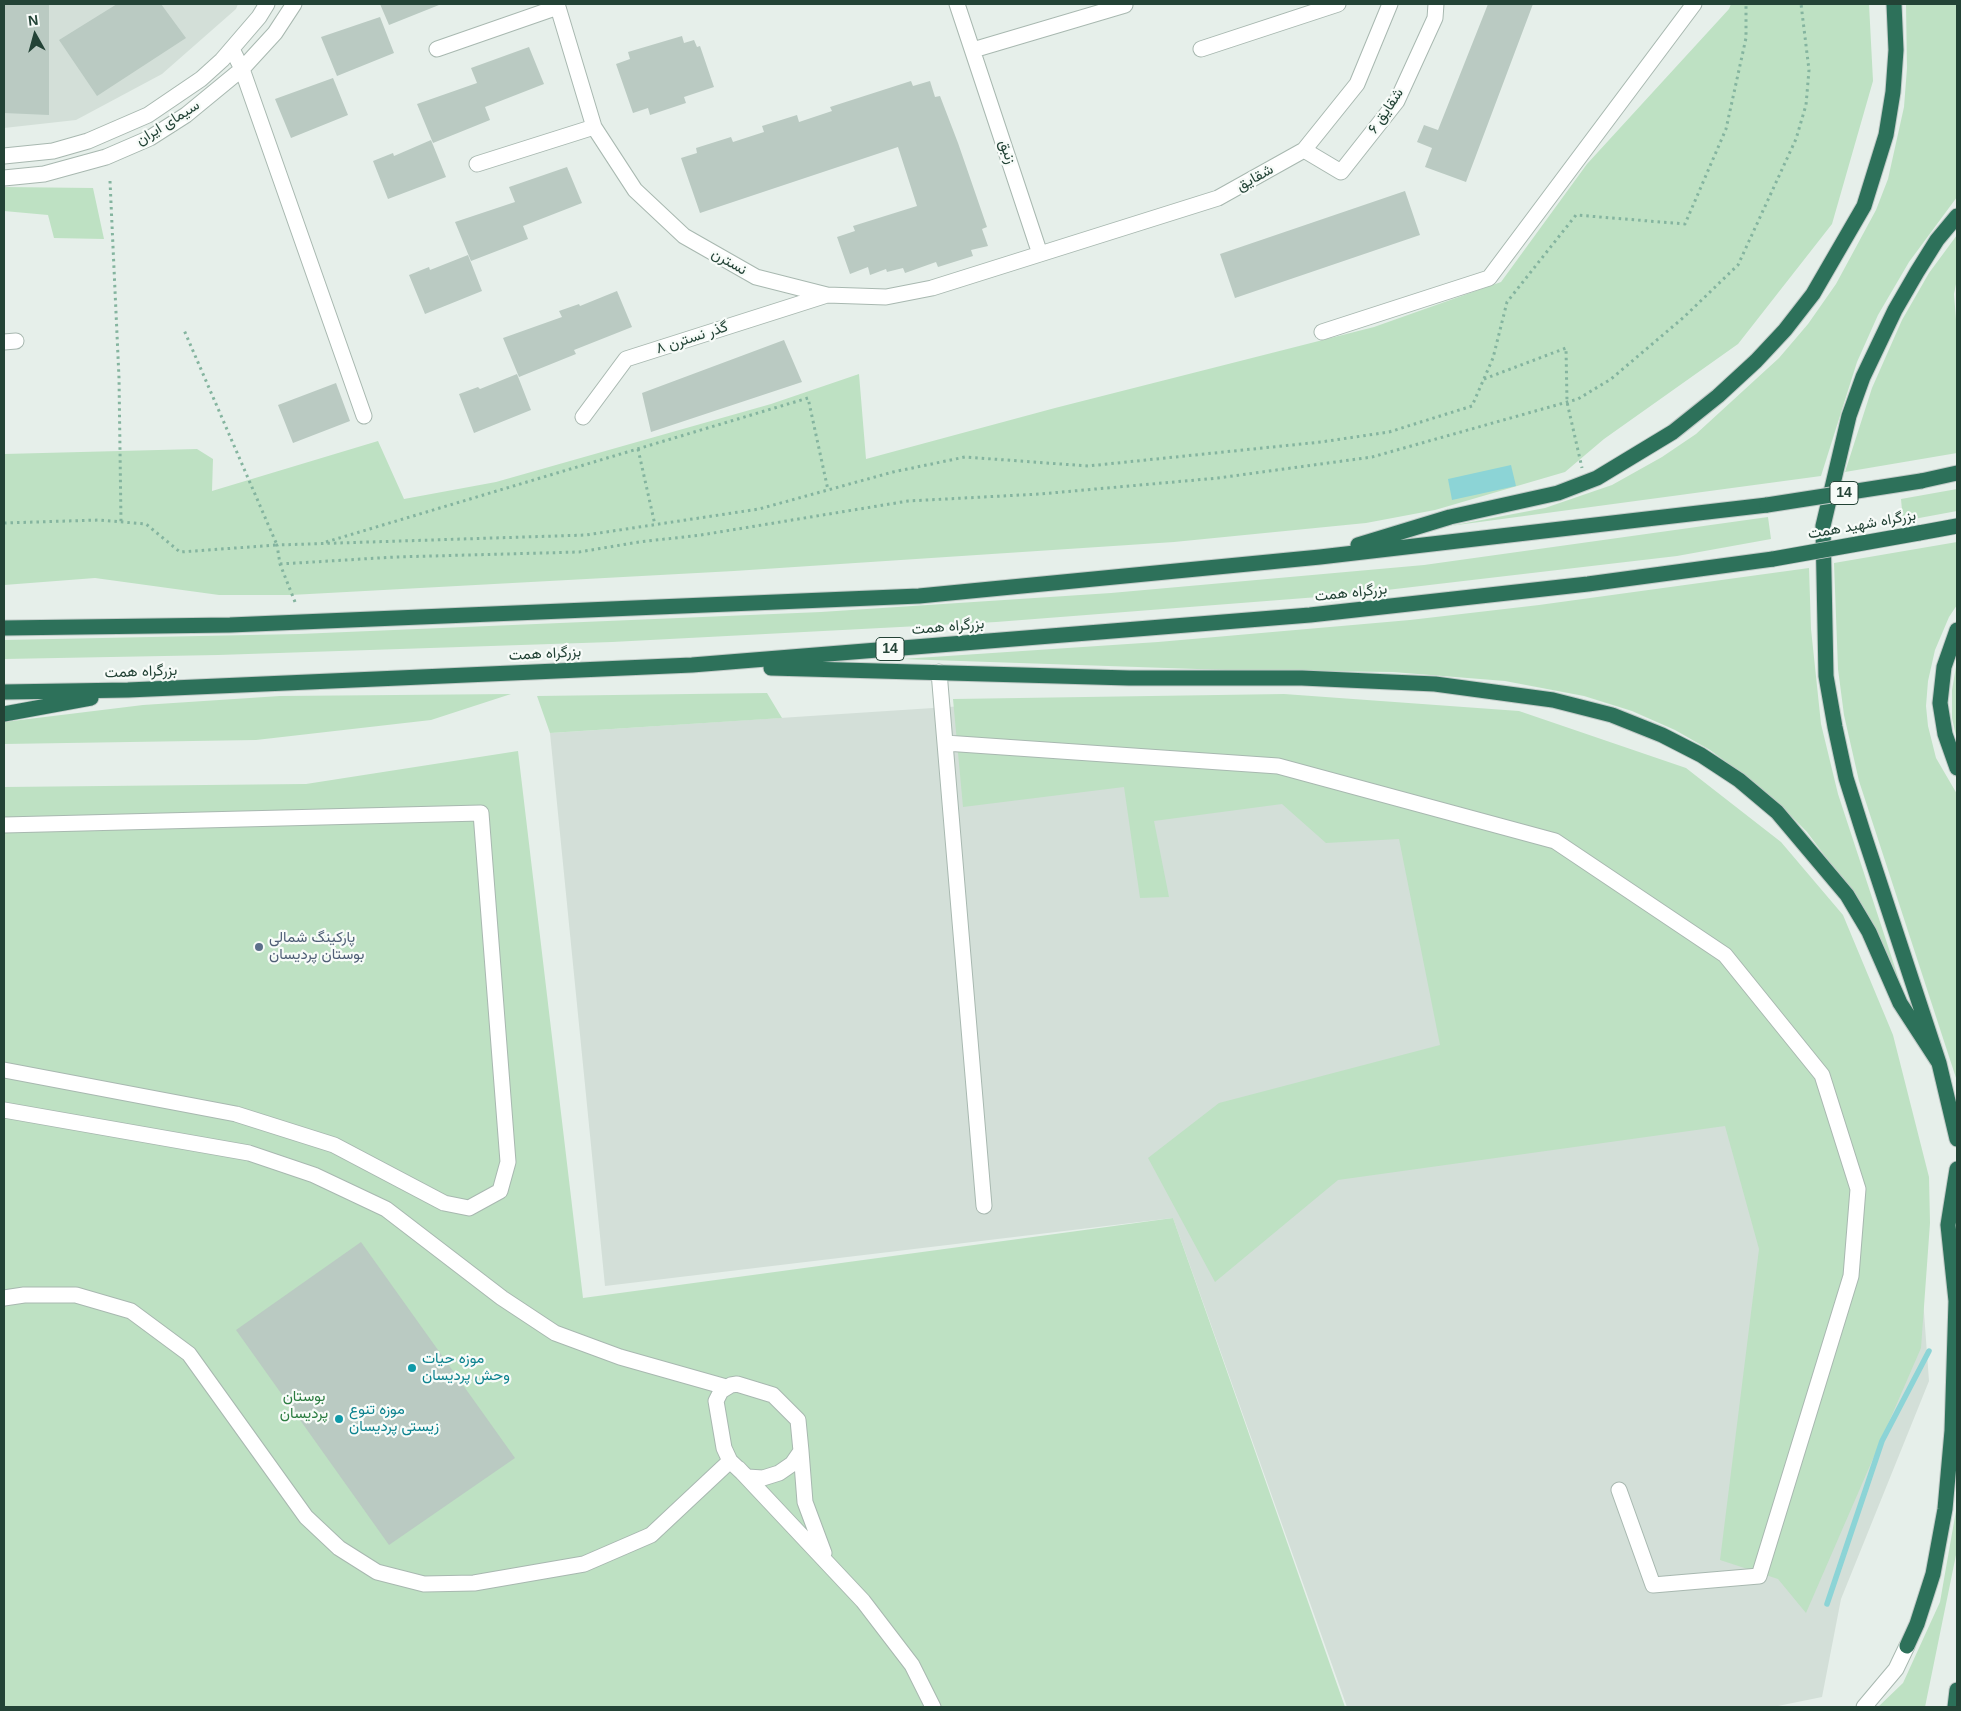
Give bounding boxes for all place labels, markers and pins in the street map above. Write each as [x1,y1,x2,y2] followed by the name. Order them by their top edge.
[269,929,364,964] place label: پارکینگ شمالی بوستان پردیسان
[253,941,265,953] marker: پارکینگ شمالی بوستان پردیسان
[422,1350,510,1385] place label: موزه حیات وحش پردیسان
[406,1362,418,1374] marker: موزه حیات وحش پردیسان
[349,1401,439,1436] place label: موزه تنوع زیستی پردیسان
[333,1413,345,1425] marker: موزه تنوع زیستی پردیسان

